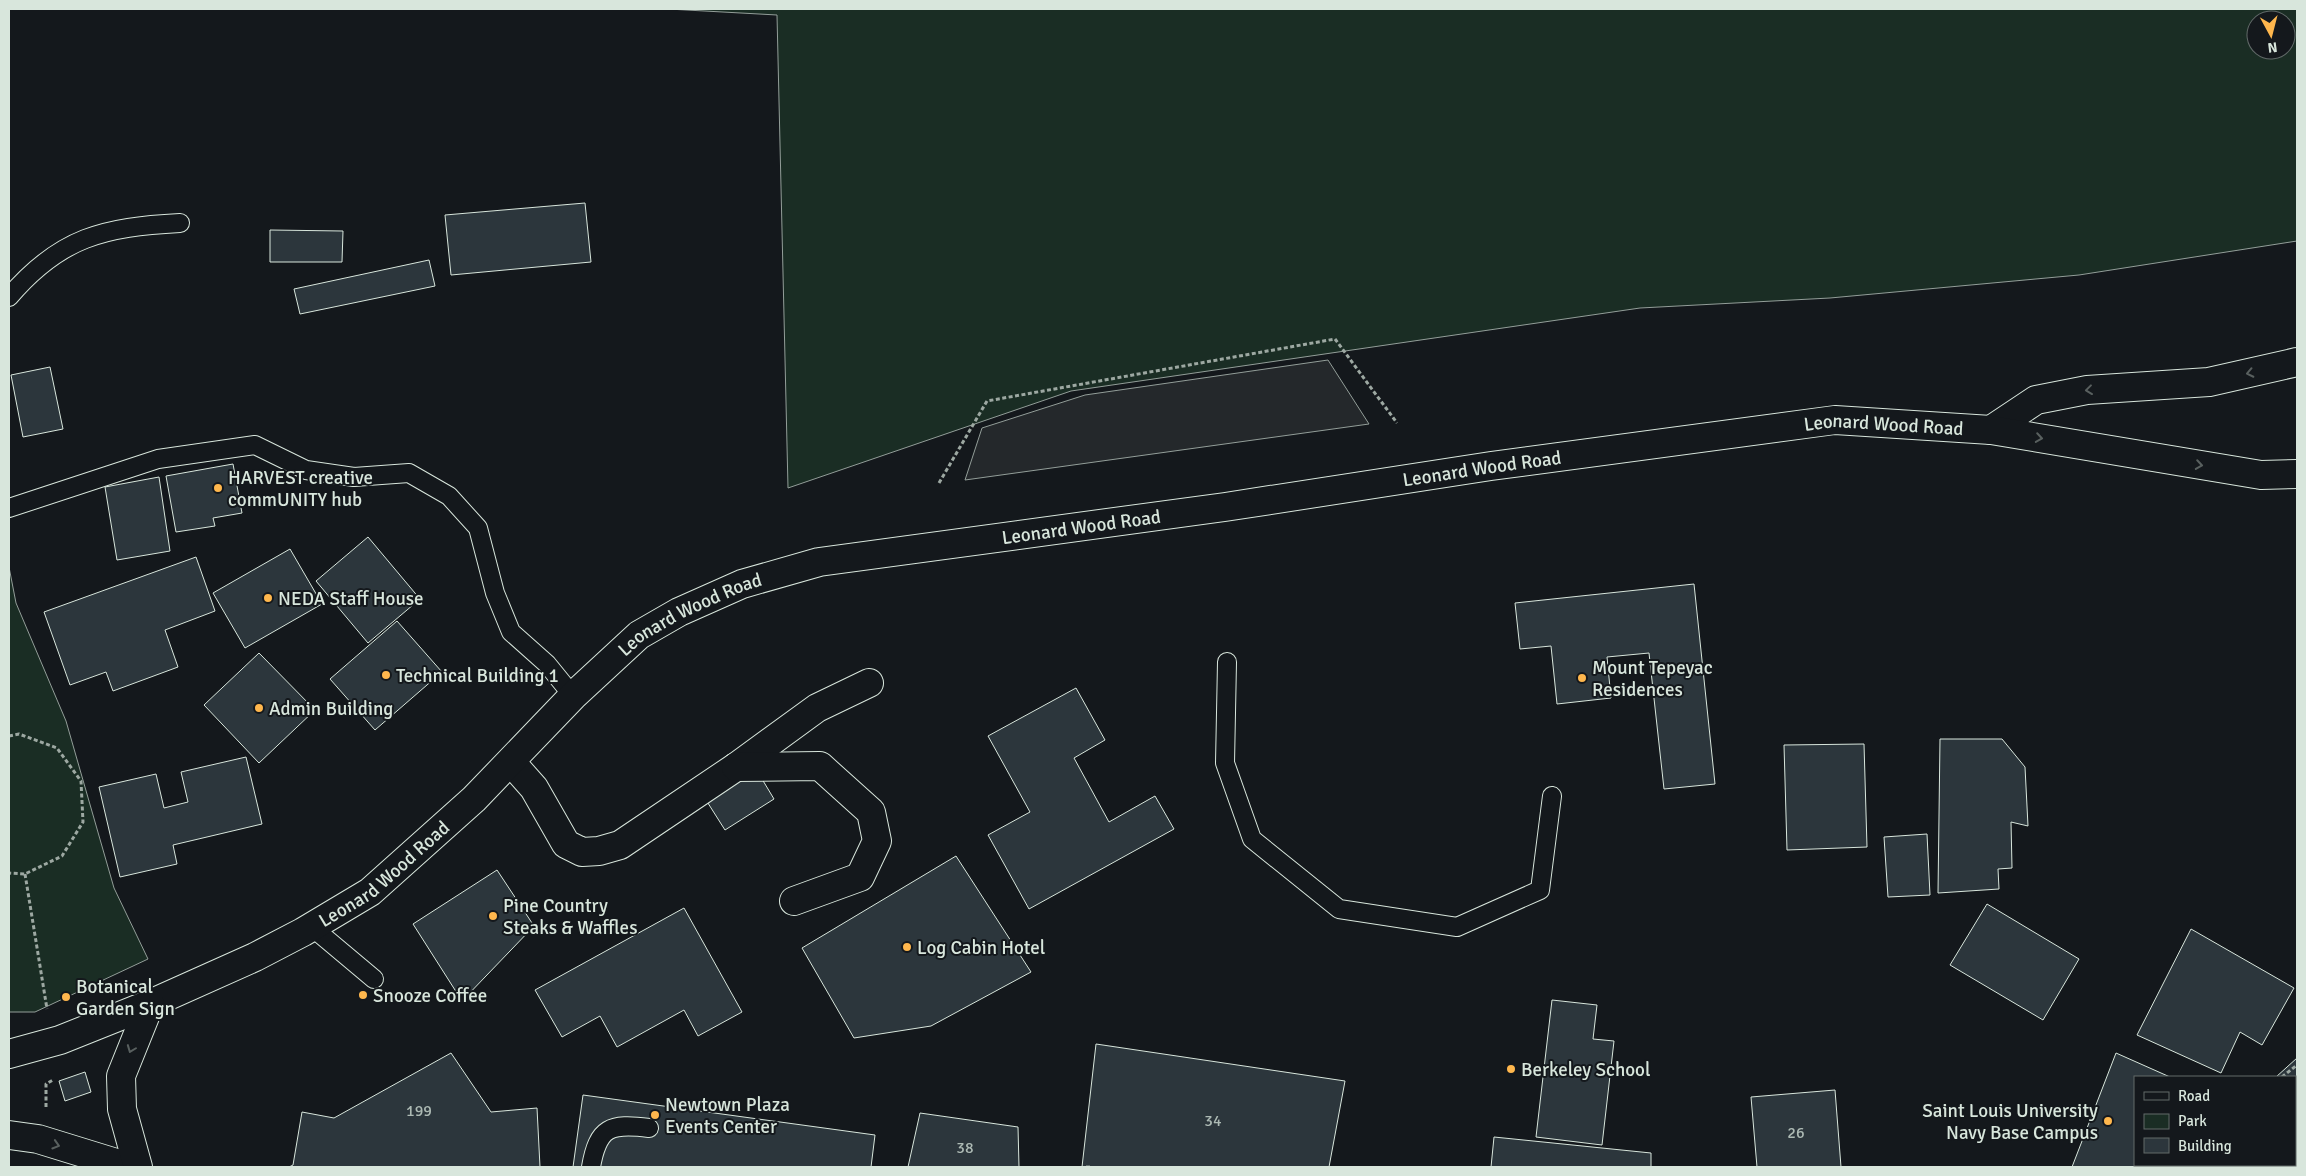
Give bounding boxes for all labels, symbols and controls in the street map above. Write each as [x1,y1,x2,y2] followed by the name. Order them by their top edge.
[2246,10,2296,60] north arrow
[2267,38,2278,56] text: N
[2245,367,2254,378] one-way arrow
[2084,384,2092,395] one-way arrow
[1802,409,1964,441] street label: Leonard Wood Road
[2034,433,2043,443] one-way arrow
[1401,446,1563,492] street label: Leonard Wood Road
[2196,459,2204,470] one-way arrow
[228,466,373,512] place label: HARVEST creative commUNITY hub
[212,482,224,494] marker: HARVEST creative commUNITY hub
[1000,505,1162,550] street label: Leonard Wood Road
[613,568,765,662] street label: Leonard Wood Road
[278,587,424,611] place label: NEDA Staff House
[262,592,274,604] marker: NEDA Staff House
[1592,656,1713,702] place label: Mount Tepeyac Residences
[396,664,559,688] place label: Technical Building 1
[380,669,392,681] marker: Technical Building 1
[1576,672,1588,684] marker: Mount Tepeyac Residences
[269,697,393,721] place label: Admin Building
[253,702,265,714] marker: Admin Building
[315,816,455,933] street label: Leonard Wood Road
[503,894,637,940] place label: Pine Country Steaks & Waffles
[487,910,499,922] marker: Pine Country Steaks & Waffles
[917,936,1045,960] place label: Log Cabin Hotel
[901,941,913,953] marker: Log Cabin Hotel
[76,975,175,1021] place label: Botanical Garden Sign
[373,984,487,1008] place label: Snooze Coffee
[357,989,369,1001] marker: Snooze Coffee
[60,991,72,1003] marker: Botanical Garden Sign
[127,1044,138,1053] one-way arrow
[1521,1058,1651,1082] place label: Berkeley School
[1505,1063,1517,1075] marker: Berkeley School
[2134,1076,2296,1166] legend
[2178,1087,2210,1105] text: Road
[665,1093,790,1139] place label: Newtown Plaza Events Center
[1922,1099,2098,1145] place label: Saint Louis University Navy Base Campus
[406,1101,432,1121] house number: 199
[649,1109,661,1121] marker: Newtown Plaza Events Center
[1204,1111,1222,1131] house number: 34
[2178,1112,2207,1130] text: Park
[2102,1115,2114,1127] marker: Saint Louis University Navy Base Campus
[1787,1123,1805,1143] house number: 26
[2178,1137,2232,1155] text: Building
[956,1138,974,1158] house number: 38
[52,1139,60,1149] one-way arrow

